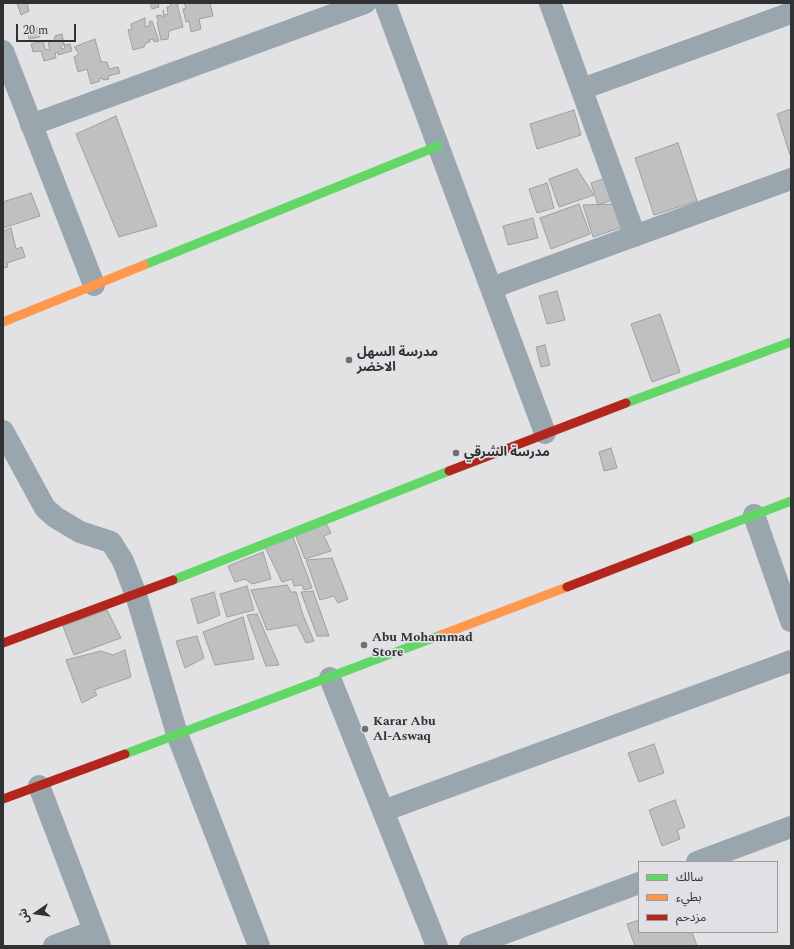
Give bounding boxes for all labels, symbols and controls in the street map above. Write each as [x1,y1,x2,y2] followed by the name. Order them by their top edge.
[18,16,78,42] scale bar
[23,21,48,40] text: 20 m
[357,345,438,376] place label: مدرسة السهل الاخضر
[344,355,354,365] marker: مدرسة السهل الاخضر
[464,445,550,461] place label: مدرسة الشرقي
[451,448,461,458] marker: مدرسة الشرقي
[372,630,473,661] place label: Abu Mohammad Store
[359,640,369,650] marker: Abu Mohammad Store
[373,714,436,745] place label: Karar Abu Al-Aswaq
[360,724,370,734] marker: Karar Abu Al-Aswaq
[638,861,778,933] legend
[676,868,703,887] text: سالك
[676,888,702,907] text: بطيء
[16,893,56,933] north arrow
[14,907,34,925] text: ش
[676,908,706,927] text: مزدحم

